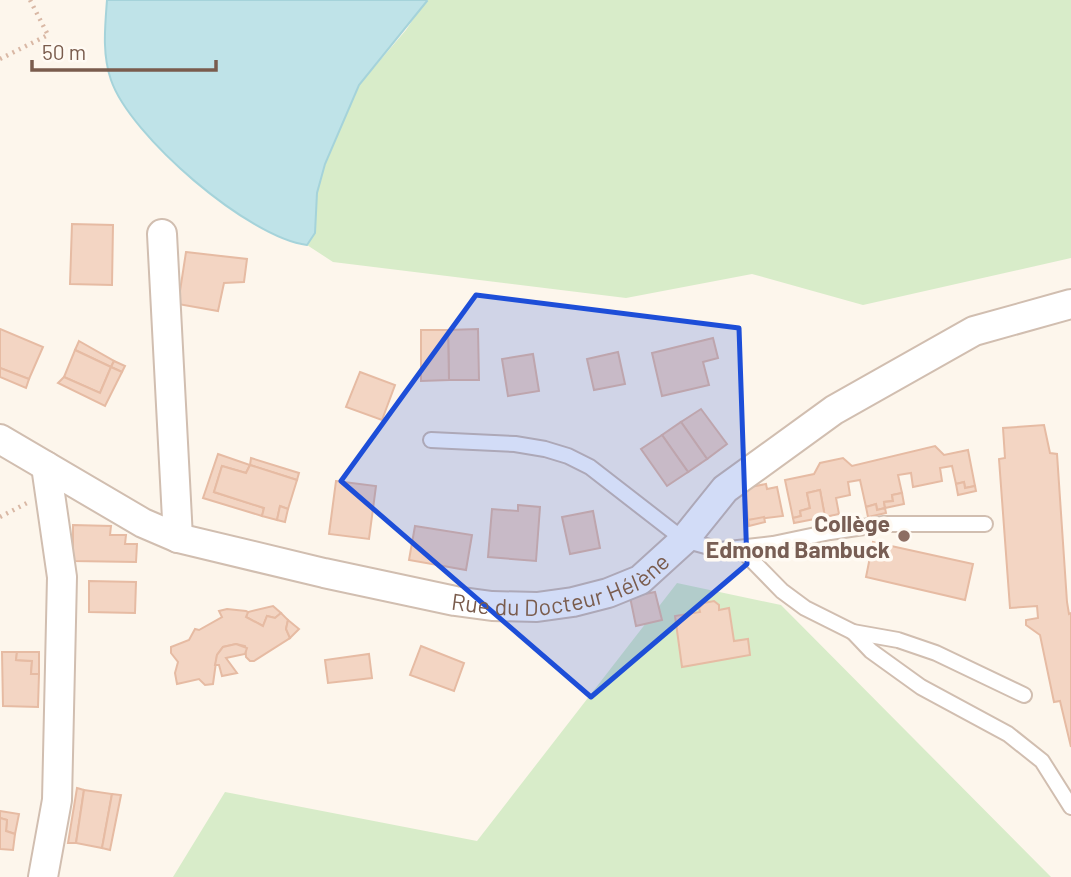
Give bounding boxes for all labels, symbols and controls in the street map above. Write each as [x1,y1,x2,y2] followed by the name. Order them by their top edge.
[32,28,215,72] scale bar
[42,39,86,64] text: 50 m
[706,509,890,563] place label: Collège Edmond Bambuck
[896,528,912,544] marker: Collège Edmond Bambuck
[450,547,674,621] street label: Rue du Docteur Hélène

